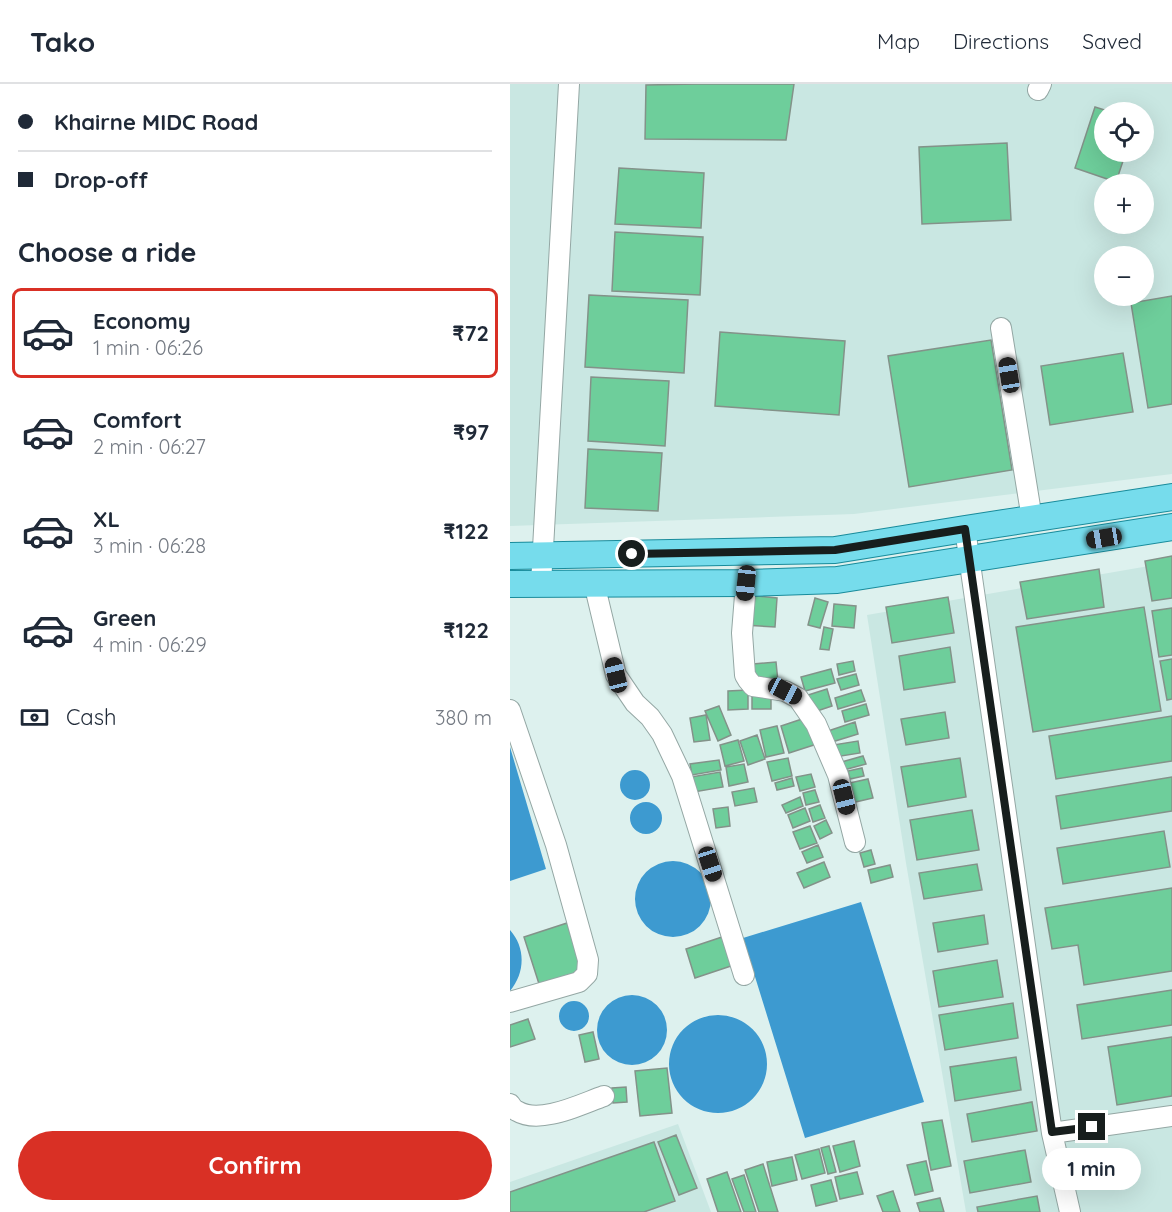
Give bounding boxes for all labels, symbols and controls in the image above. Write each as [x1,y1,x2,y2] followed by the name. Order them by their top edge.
[30,24,95,59] text: Tako
[877,28,920,54] text: Map
[953,28,1049,54] text: Directions
[1082,28,1142,54] text: Saved
[1094,102,1154,306] map controls
[1094,102,1154,162] button: locate
[54,108,258,136] text: Khairne MIDC Road
[54,166,148,194] text: Drop-off
[1094,174,1154,234] button: +
[18,235,196,269] text: Choose a ride
[1094,246,1154,306] button: −
[21,306,75,360] icon: car
[93,307,191,335] text: Economy
[452,319,489,347] text: ₹72
[93,335,203,360] text: 1 min · 06:26
[997,356,1021,394] car
[21,405,75,459] icon: car
[93,406,182,434] text: Comfort
[453,418,489,446] text: ₹97
[93,434,206,459] text: 2 min · 06:27
[21,504,75,558] icon: car
[93,505,120,533] text: XL
[443,517,489,545] text: ₹122
[1085,526,1123,550] car
[93,533,206,558] text: 3 min · 06:28
[618,540,645,567] route start
[735,564,757,602] car
[21,603,75,657] icon: car
[93,604,156,632] text: Green
[443,616,489,644] text: ₹122
[93,632,207,657] text: 4 min · 06:29
[603,655,629,695] car
[765,675,805,707] car
[18,701,51,734] icon: cash
[66,703,117,731] text: Cash
[435,705,492,730] text: 380 m
[831,777,857,817] car
[696,844,724,884] car
[1078,1113,1105,1140] route end
[18,1131,492,1200] button: Confirm
[1042,1148,1142,1190] callout: 1 min
[1067,1156,1116,1181] text: 1 min

